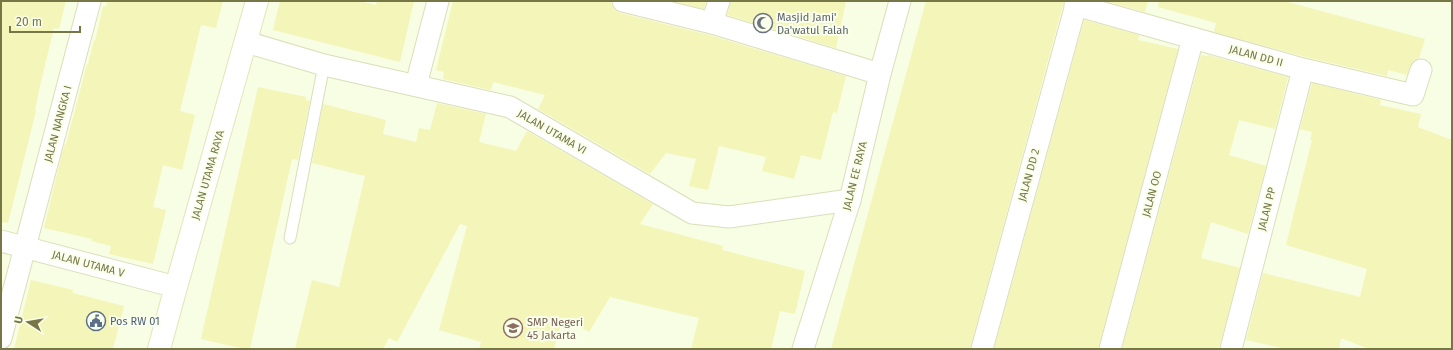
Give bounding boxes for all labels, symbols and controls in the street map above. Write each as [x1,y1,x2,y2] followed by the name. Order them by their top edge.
[10,8,80,34] scale bar
[777,11,849,37] place label: Masjid Jami' Da'watul Falah
[752,12,774,34] mosque icon: Masjid Jami' Da'watul Falah
[16,15,42,29] text: 20 m
[1228,43,1284,69] street label: JALAN DD II
[41,84,75,164] street label: JALAN NANGKA I
[515,107,589,157] street label: JALAN UTAMA VI
[189,128,227,221] street label: JALAN UTAMA RAYA
[840,139,870,212] street label: JALAN EE RAYA
[1016,147,1042,203] street label: JALAN DD 2
[1140,170,1164,218] street label: JALAN OO
[1255,185,1279,232] street label: JALAN PP
[50,248,127,280] street label: JALAN UTAMA V
[8,302,48,342] north arrow
[85,310,107,332] public building icon: Pos RW 01
[12,315,26,325] text: U
[110,315,160,328] place label: Pos RW 01
[527,316,583,342] place label: SMP Negeri 45 Jakarta
[502,317,524,339] school or university icon: SMP Negeri 45 Jakarta

